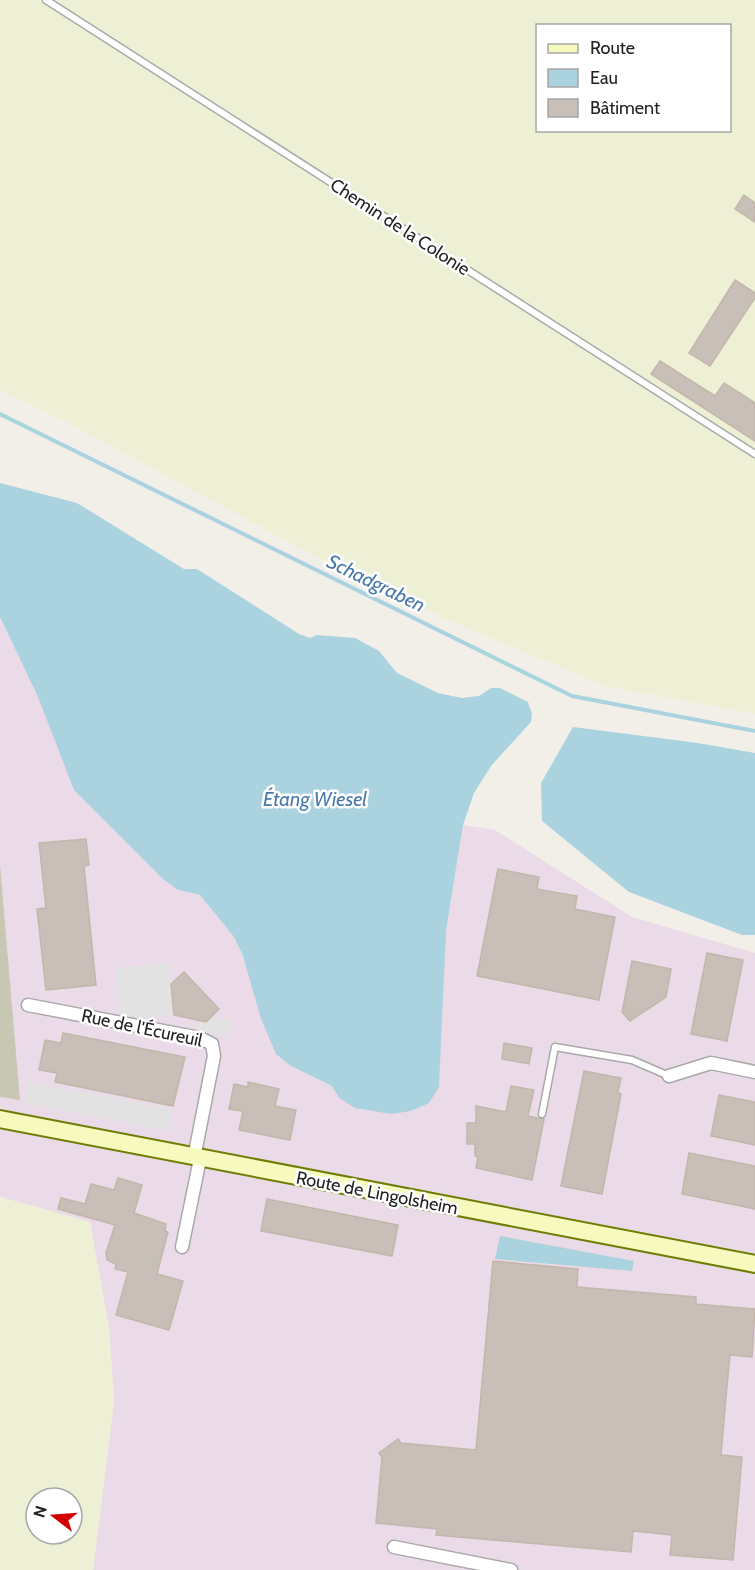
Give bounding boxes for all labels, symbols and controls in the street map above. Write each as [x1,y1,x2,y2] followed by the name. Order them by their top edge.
[536,24,731,132] legend
[590,37,635,59] text: Route
[590,67,618,89] text: Eau
[590,97,660,119] text: Bâtiment
[326,174,474,280] street label: Chemin de la Colonie
[323,549,429,617] water label: Schadgraben
[263,786,367,811] water label: Étang Wiesel
[79,1004,205,1052] street label: Rue de l'Écureuil
[294,1167,460,1219] street label: Route de Lingolsheim
[24,1486,84,1546] north arrow
[29,1504,51,1520] text: N

